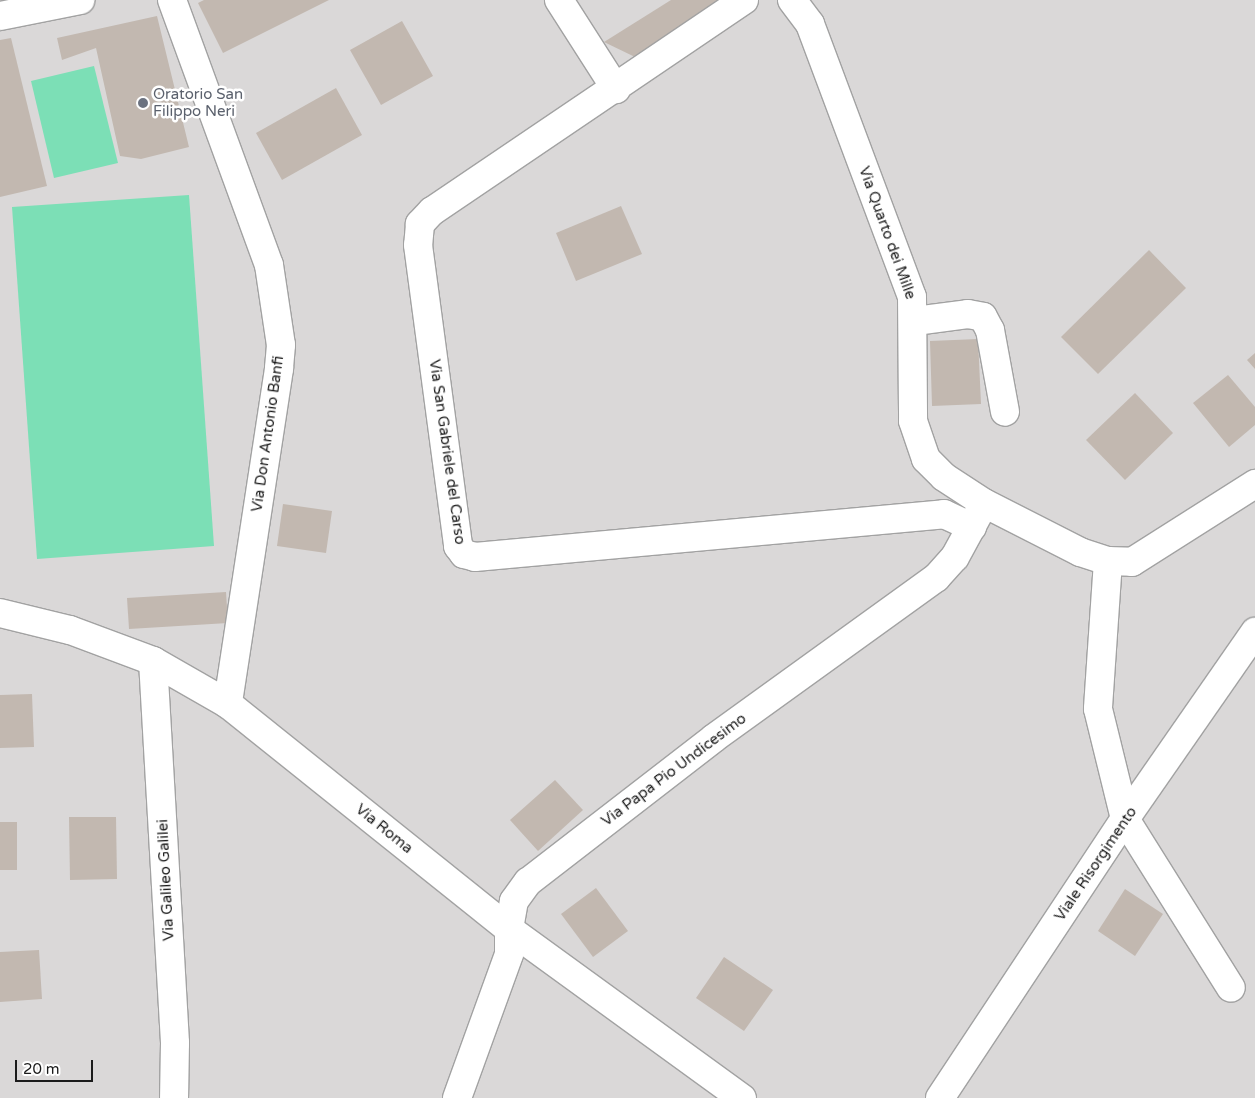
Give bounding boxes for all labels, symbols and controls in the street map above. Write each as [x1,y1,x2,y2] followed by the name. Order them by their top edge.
[153,85,243,120] place label: Oratorio San Filippo Neri
[137,97,149,109] marker: Oratorio San Filippo Neri
[855,164,919,302] street label: Via Quarto dei Mille
[248,355,288,513] street label: Via Don Antonio Banfi
[425,358,469,546] street label: Via San Gabriele del Carso
[598,710,750,830] street label: Via Papa Pio Undicesimo
[352,801,416,857] street label: Via Roma
[1051,803,1141,925] street label: Viale Risorgimento
[154,819,178,941] street label: Via Galileo Galilei
[18,1050,95,1082] scale bar
[23,1060,60,1078] text: 20 m

